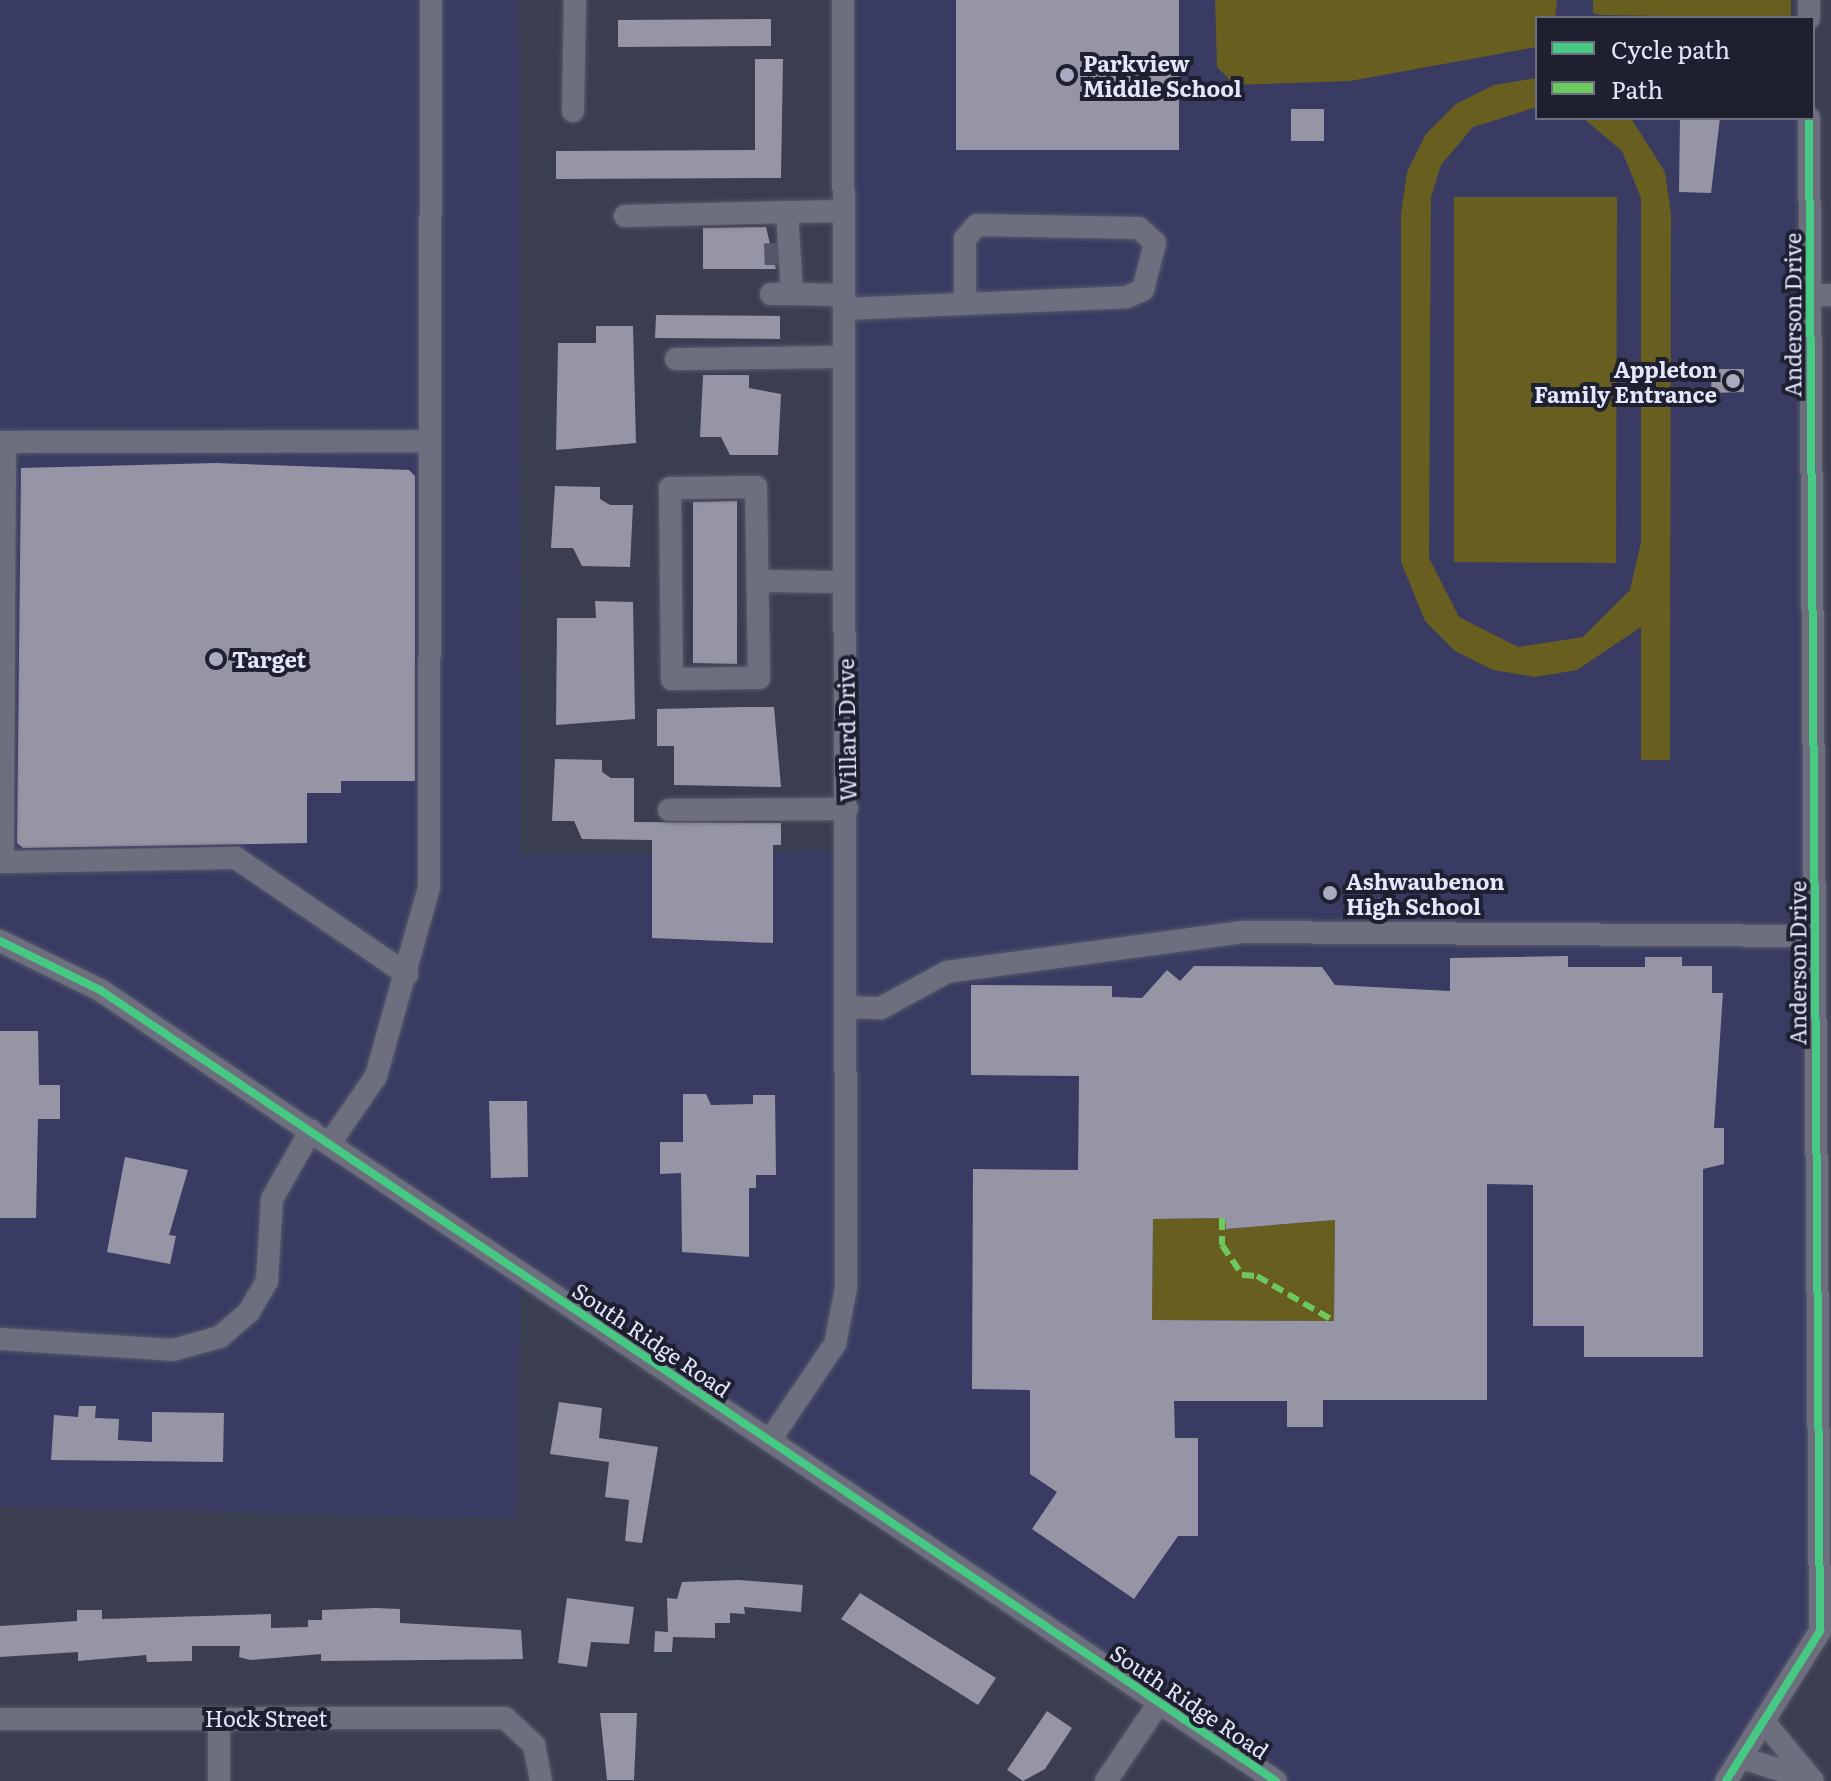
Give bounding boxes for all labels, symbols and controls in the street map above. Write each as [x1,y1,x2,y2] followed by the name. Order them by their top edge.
[1535,16,1815,120] legend
[1611,31,1730,66] text: Cycle path
[1083,49,1242,100] place label: Parkview Middle School
[1058,66,1076,84] marker: Parkview Middle School
[1611,71,1663,106] text: Path
[1779,233,1805,397] street label: Anderson Drive
[1534,355,1717,406] place label: Appleton Family Entrance
[1724,372,1742,390] marker: Appleton Family Entrance
[232,646,306,672] place label: Target
[207,650,225,668] marker: Target
[832,658,860,802] street label: Willard Drive
[1346,867,1505,918] place label: Ashwaubenon High School
[1784,881,1810,1045] street label: Anderson Drive
[1321,884,1339,902] marker: Ashwaubenon High School
[568,1276,736,1402] street label: South Ridge Road
[1106,1638,1274,1764] street label: South Ridge Road
[205,1705,327,1731] street label: Hock Street

